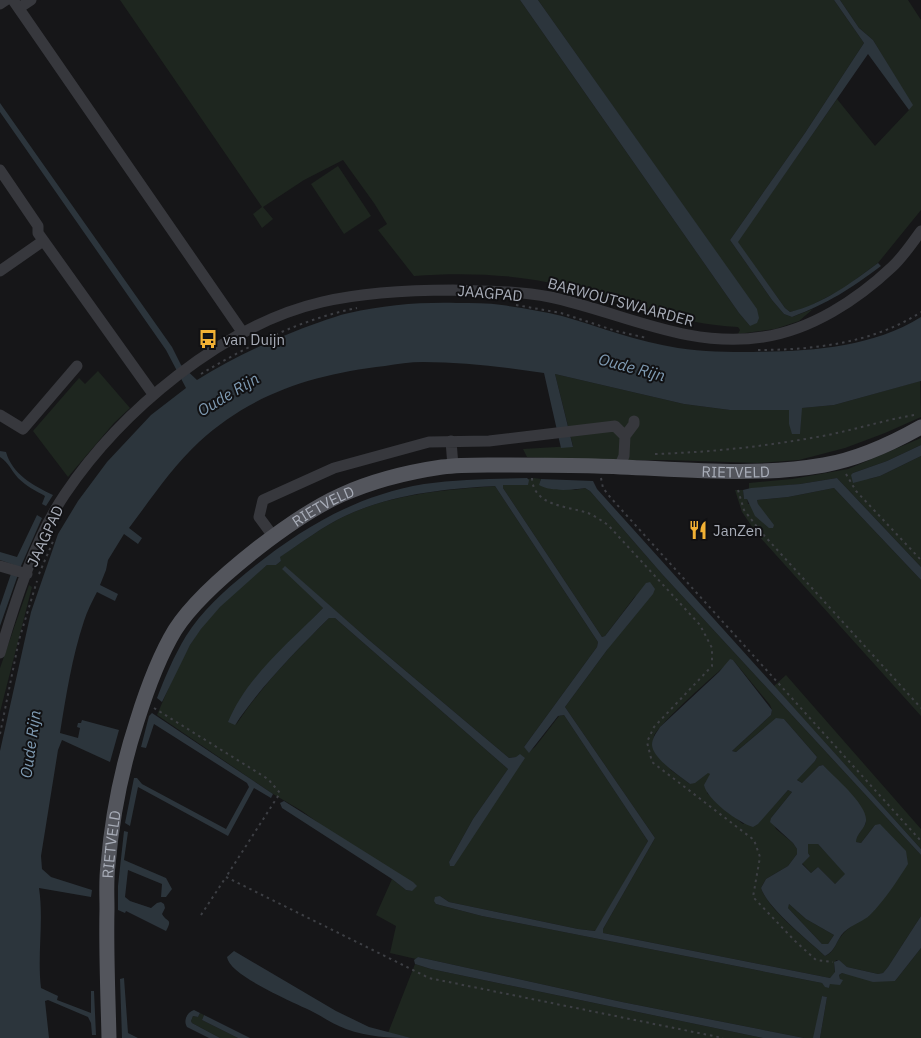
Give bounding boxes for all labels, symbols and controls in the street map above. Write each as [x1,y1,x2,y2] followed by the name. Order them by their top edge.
[546,273,696,331] street label: BARWOUTSWAARDER
[457,281,523,305] street label: JAAGPAD
[197,328,219,350] bus stop icon: van Duijn
[223,330,285,349] place label: van Duijn
[596,348,668,386] water label: Oude Rijn
[194,368,262,420] water label: Oude Rijn
[701,461,770,481] street label: RIETVELD
[288,481,357,530] street label: RIETVELD
[23,502,67,570] street label: JAAGPAD
[687,519,709,541] restaurant icon: JanZen
[713,521,763,540] place label: JanZen
[15,709,45,779] water label: Oude Rijn
[97,809,124,879] street label: RIETVELD

